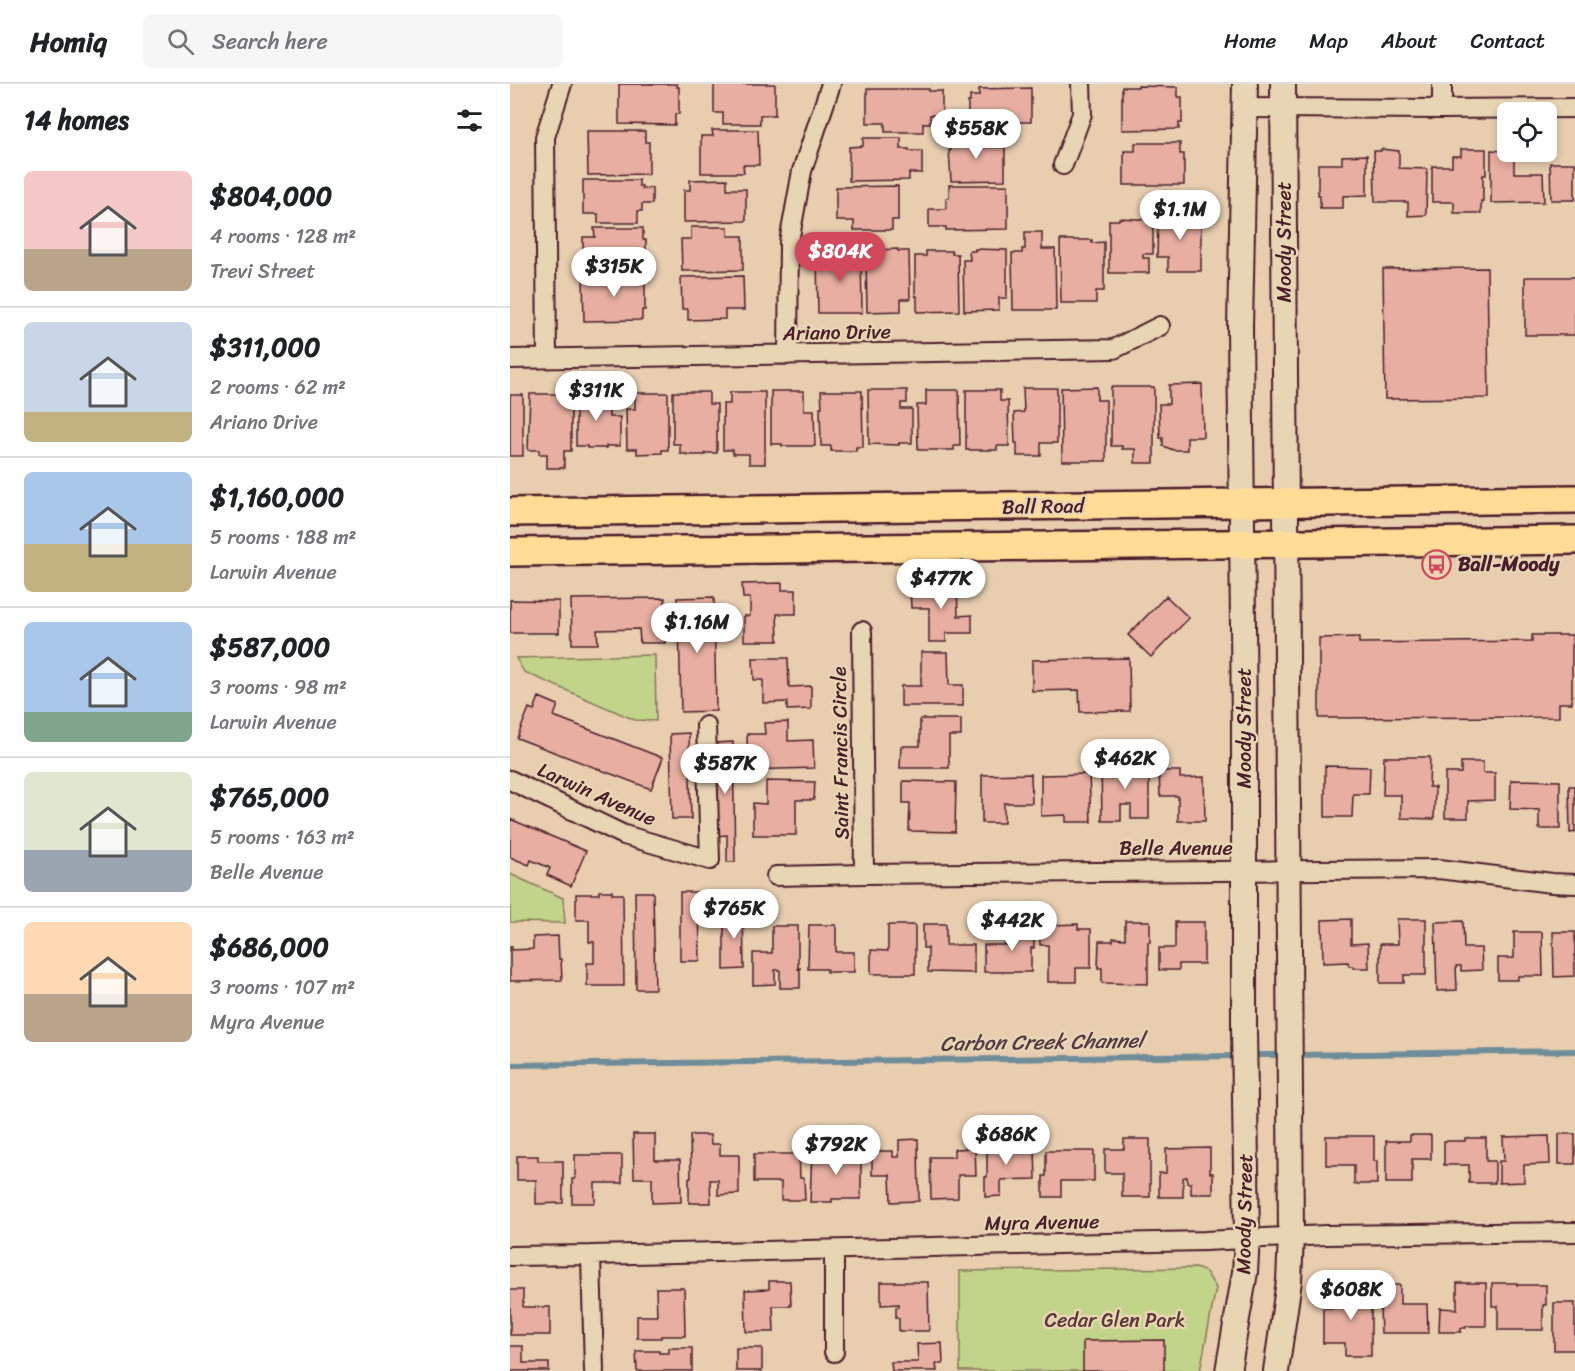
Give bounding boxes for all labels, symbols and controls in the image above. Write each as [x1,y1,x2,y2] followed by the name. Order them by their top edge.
[143,14,563,68] search box
[30,17,107,66] text: Homiq
[212,22,328,61] text: Search here
[1224,22,1276,60] text: Home
[1309,22,1348,60] text: Map
[1381,22,1438,60] text: About
[1471,22,1545,60] text: Contact
[164,25,197,58] icon: search
[24,97,129,143] text: 14 homes
[1497,102,1557,162] map controls
[1497,102,1557,162] button: locate
[453,104,486,137] icon: filters
[934,109,1018,160] pin: $558K
[945,111,1007,146] text: $558K
[210,173,332,219] text: $804,000
[1267,181,1302,302] street label: Moody Street
[1138,190,1222,241] pin: $1.1M
[1154,192,1206,227] text: $1.1M
[72,195,144,267] icon: home
[210,219,356,254] text: 4 rooms · 128 m²
[798,232,882,283] pin: $804K
[809,234,871,269] text: $804K
[572,247,656,298] pin: $315K
[585,249,643,284] text: $315K
[210,254,315,289] text: Trevi Street
[782,314,891,351] street label: Ariano Drive
[210,324,320,370] text: $311,000
[72,346,144,418] icon: home
[210,370,346,405] text: 2 rooms · 62 m²
[554,371,638,422] pin: $311K
[569,373,623,408] text: $311K
[210,405,318,440] text: Ariano Drive
[210,474,344,520] text: $1,160,000
[1002,488,1086,525] street label: Ball Road
[72,496,144,568] icon: home
[210,520,356,555] text: 5 rooms · 188 m²
[1458,547,1560,582] place label: Ball-Moody
[1421,548,1453,580] bus stop icon: Ball-Moody
[210,555,337,590] text: Larwin Avenue
[899,559,983,610] pin: $477K
[911,561,971,596] text: $477K
[648,603,746,654] pin: $1.16M
[665,605,729,640] text: $1.16M
[210,624,330,670] text: $587,000
[72,646,144,718] icon: home
[821,666,860,840] street label: Saint Francis Circle
[1227,667,1262,788] street label: Moody Street
[210,670,347,705] text: 3 rooms · 98 m²
[210,705,337,740] text: Larwin Avenue
[1083,739,1167,790] pin: $462K
[1094,741,1156,776] text: $462K
[683,744,767,795] pin: $587K
[694,746,756,781] text: $587K
[532,753,662,836] street label: Larwin Avenue
[210,774,329,820] text: $765,000
[72,796,144,868] icon: home
[210,820,355,855] text: 5 rooms · 163 m²
[1119,831,1233,866] street label: Belle Avenue
[210,855,324,890] text: Belle Avenue
[692,889,776,940] pin: $765K
[704,891,764,926] text: $765K
[970,901,1054,952] pin: $442K
[981,903,1043,938] text: $442K
[210,924,329,970] text: $686,000
[72,946,144,1018] icon: home
[210,970,355,1005] text: 3 rooms · 107 m²
[210,1005,325,1040] text: Myra Avenue
[940,1021,1149,1063] water label: Carbon Creek Channel
[964,1115,1048,1166] pin: $686K
[976,1117,1036,1152] text: $686K
[794,1125,878,1176] pin: $792K
[806,1127,866,1162] text: $792K
[1226,1153,1263,1275] street label: Moody Street
[984,1204,1100,1241] street label: Myra Avenue
[1309,1270,1393,1321] pin: $608K
[1320,1272,1382,1307] text: $608K
[1045,1303,1185,1338] park label: Cedar Glen Park

